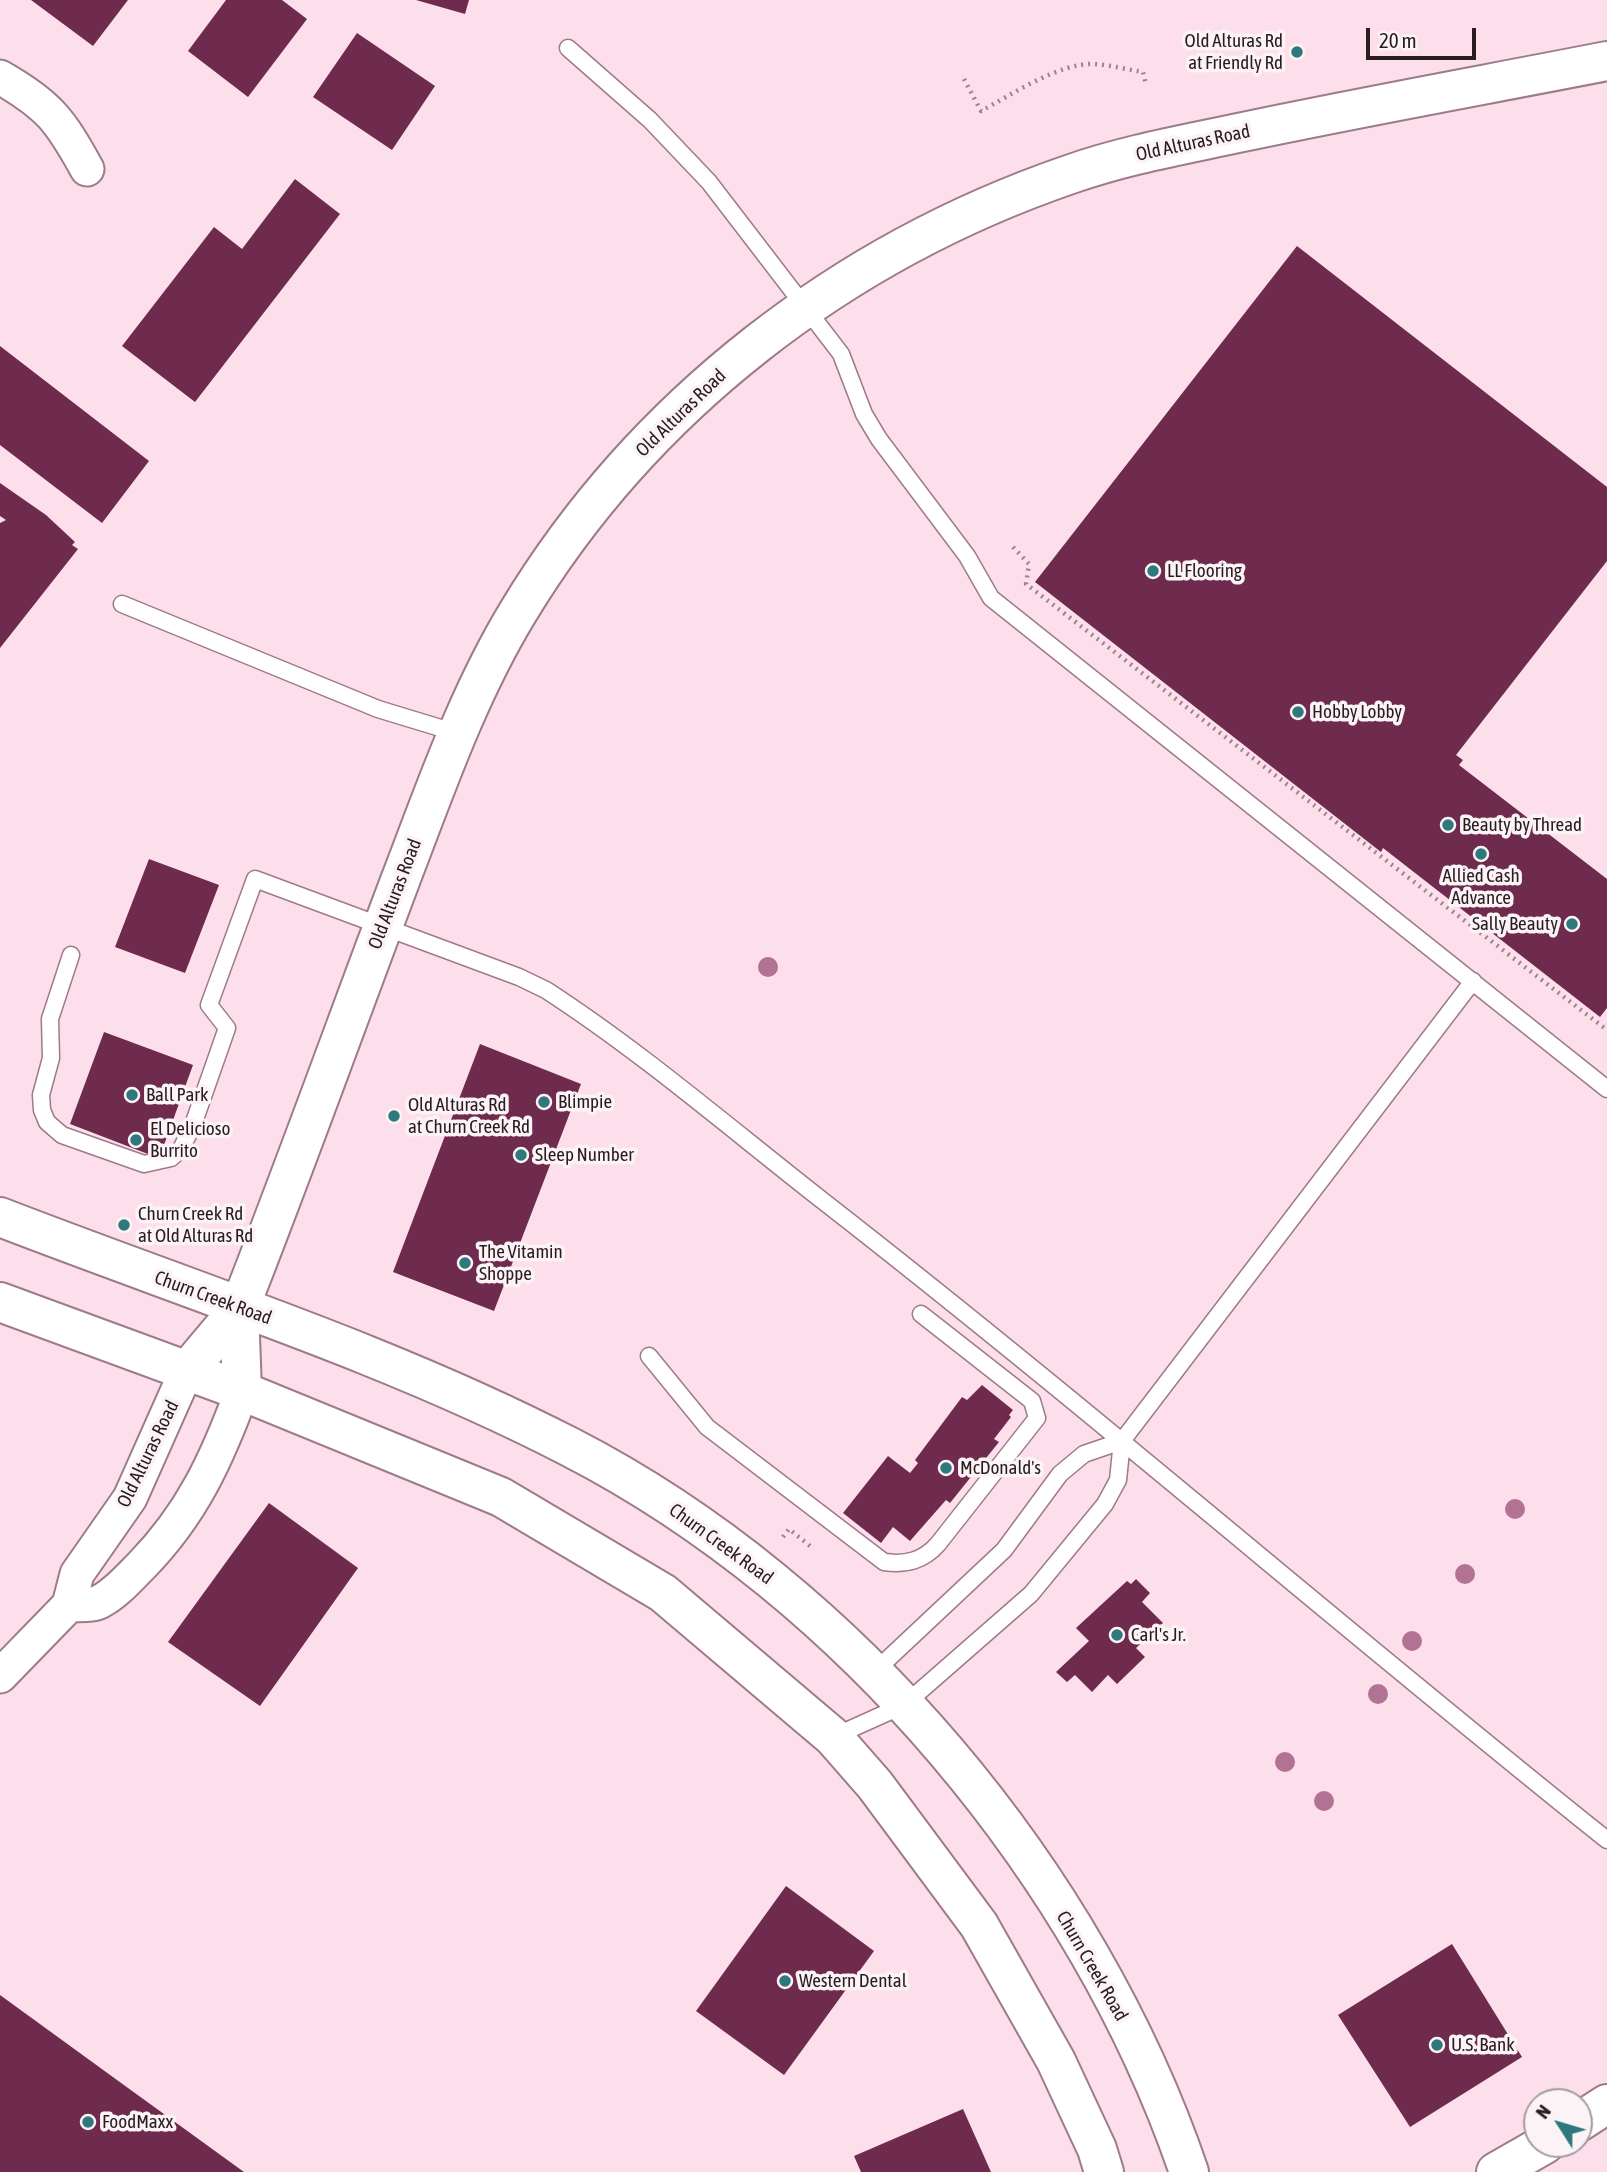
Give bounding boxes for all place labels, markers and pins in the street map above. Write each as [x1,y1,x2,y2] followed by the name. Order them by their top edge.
[1185,30,1283,74] place label: Old Alturas Rd at Friendly Rd
[1289,44,1305,60] marker: Old Alturas Rd at Friendly Rd
[1167,560,1242,582] place label: LL Flooring
[1145,563,1161,579] marker: LL Flooring
[1312,701,1402,723] place label: Hobby Lobby
[1290,704,1306,720] marker: Hobby Lobby
[1462,814,1582,836] place label: Beauty by Thread
[1440,817,1456,833] marker: Beauty by Thread
[1473,846,1489,862] marker: Allied Cash Advance
[1442,865,1520,909] place label: Allied Cash Advance
[1472,913,1558,935] place label: Sally Beauty
[1564,916,1580,932] marker: Sally Beauty
[146,1084,208,1106] place label: Ball Park
[124,1087,140,1103] marker: Ball Park
[558,1091,612,1113] place label: Blimpie
[408,1094,530,1138] place label: Old Alturas Rd at Churn Creek Rd
[536,1094,552,1110] marker: Blimpie
[386,1108,402,1124] marker: Old Alturas Rd at Churn Creek Rd
[150,1118,230,1162] place label: El Delicioso Burrito
[128,1132,144,1148] marker: El Delicioso Burrito
[535,1144,634,1166] place label: Sleep Number
[513,1147,529,1163] marker: Sleep Number
[138,1203,253,1247] place label: Churn Creek Rd at Old Alturas Rd
[116,1217,132,1233] marker: Churn Creek Rd at Old Alturas Rd
[479,1241,563,1285] place label: The Vitamin Shoppe
[457,1255,473,1271] marker: The Vitamin Shoppe
[960,1457,1041,1479] place label: McDonald's
[938,1460,954,1476] marker: McDonald's
[1131,1624,1186,1646] place label: Carl's Jr.
[1109,1627,1125,1643] marker: Carl's Jr.
[799,1970,907,1992] place label: Western Dental
[777,1973,793,1989] marker: Western Dental
[1451,2034,1515,2056] place label: U.S. Bank
[1429,2037,1445,2053] marker: U.S. Bank
[102,2111,173,2133] place label: FoodMaxx
[80,2114,96,2130] marker: FoodMaxx

